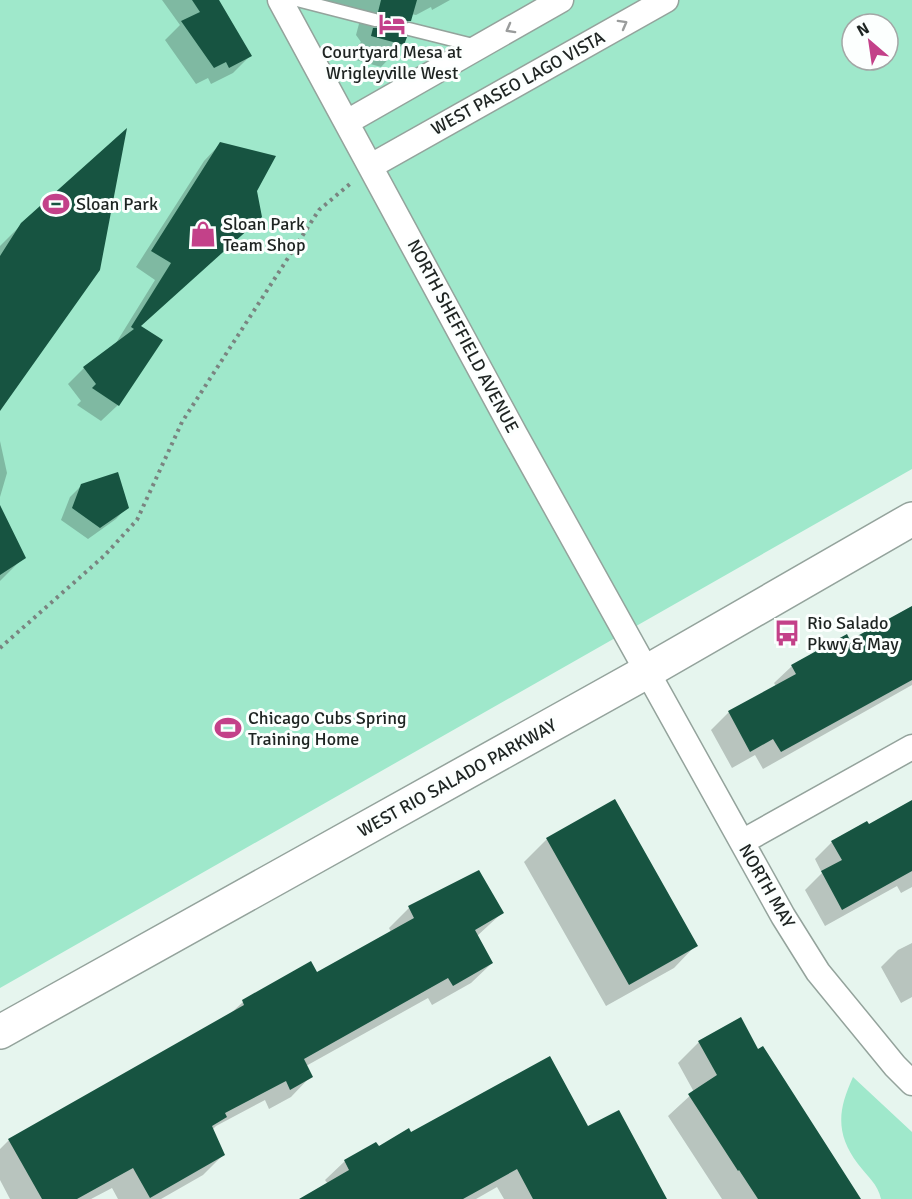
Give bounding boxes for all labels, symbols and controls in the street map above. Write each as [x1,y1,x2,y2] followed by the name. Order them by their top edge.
[377,9,407,39] hotel icon: Courtyard Mesa at Wrigleyville West
[840,12,900,72] north arrow
[853,18,873,41] text: N
[617,20,627,31] one-way arrow
[506,22,516,33] one-way arrow
[427,26,609,140] street label: WEST PASEO LAGO VISTA
[322,41,462,84] place label: Courtyard Mesa at Wrigleyville West
[41,189,71,219] sports icon: Sloan Park
[76,193,158,215] place label: Sloan Park
[223,213,306,256] place label: Sloan Park Team Shop
[188,219,218,249] shop icon: Sloan Park Team Shop
[403,235,523,437] street label: NORTH SHEFFIELD AVENUE
[807,612,899,655] place label: Rio Salado Pkwy & May
[772,618,802,648] bus stop icon: Rio Salado Pkwy & May
[248,707,407,750] place label: Chicago Cubs Spring Training Home
[213,713,243,743] sports icon: Chicago Cubs Spring Training Home
[354,714,560,842] street label: WEST RIO SALADO PARKWAY
[734,840,800,932] street label: NORTH MAY

